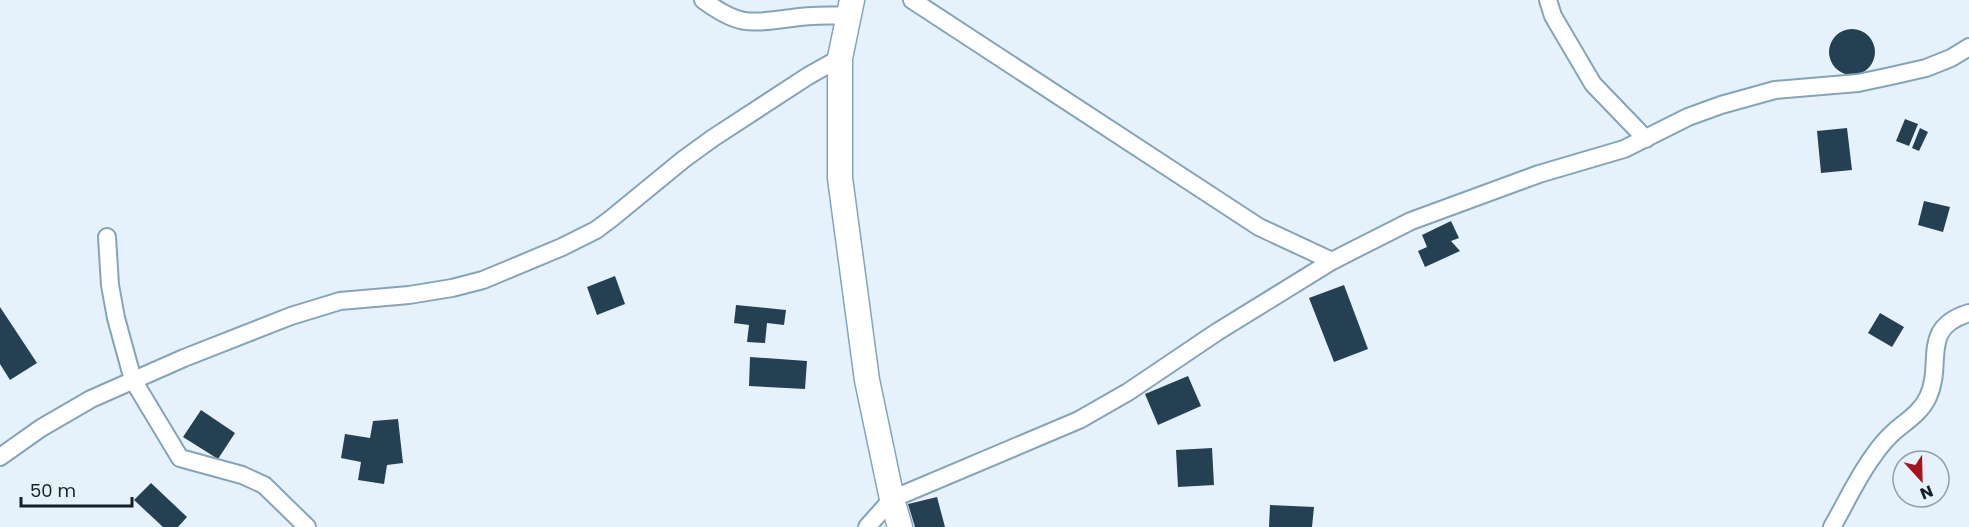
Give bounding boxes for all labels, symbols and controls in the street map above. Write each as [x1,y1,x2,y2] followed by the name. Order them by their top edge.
[1891,449,1951,509] north arrow
[21,470,132,508] scale bar
[30,478,76,503] text: 50 m
[1917,480,1936,505] text: N

